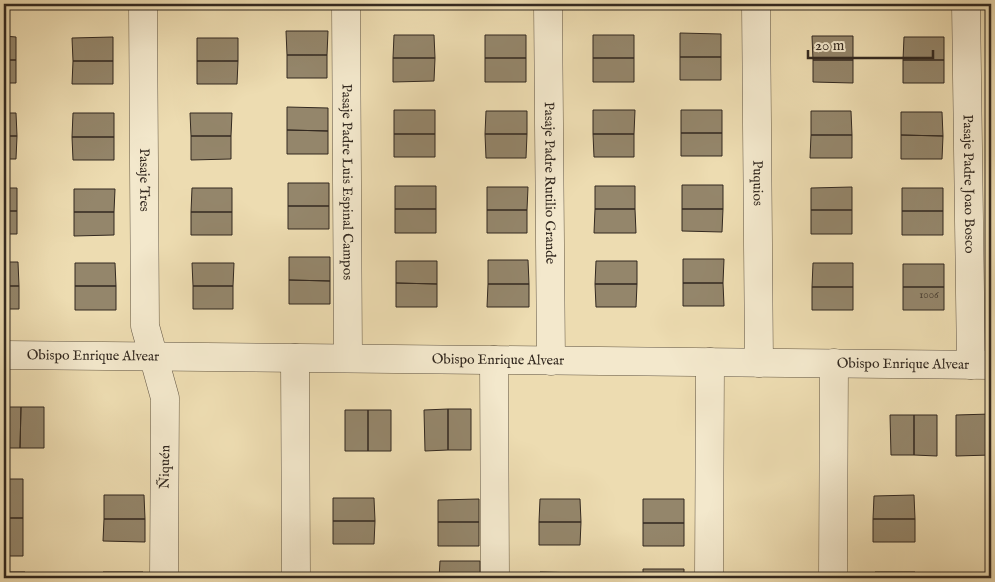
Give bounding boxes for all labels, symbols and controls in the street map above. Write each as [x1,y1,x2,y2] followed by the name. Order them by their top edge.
[808,28,932,60] scale bar
[815,36,845,55] text: 20 m
[337,84,357,280] street label: Pasaje Padre Luis Espinal Campos
[540,102,559,265] street label: Pasaje Padre Rutilio Grande
[959,114,978,254] street label: Pasaje Padre Joao Bosco
[135,148,153,212] street label: Pasaje Tres
[748,160,767,206] street label: Puquios
[919,288,939,302] house number: 1006
[27,346,159,366] street label: Obispo Enrique Alvear
[432,350,564,370] street label: Obispo Enrique Alvear
[837,354,969,374] street label: Obispo Enrique Alvear
[155,444,174,489] street label: Ñiquén

